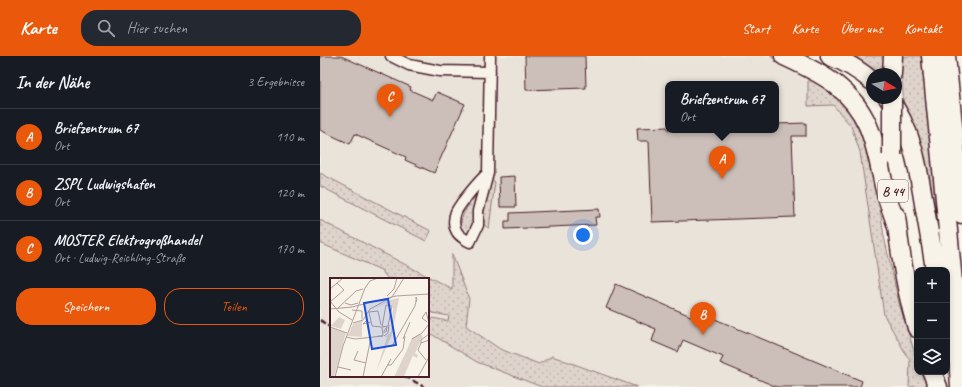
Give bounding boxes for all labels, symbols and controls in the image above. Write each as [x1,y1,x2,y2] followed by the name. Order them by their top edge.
[81,10,361,46] search box
[20,16,57,40] text: Karte
[95,17,117,39] icon: search
[127,19,187,38] text: Hier suchen
[742,20,770,37] text: Start
[792,20,818,37] text: Karte
[840,20,882,37] text: Über uns
[904,20,942,37] text: Kontakt
[866,68,902,104] north arrow
[16,72,89,93] text: In der Nähe
[248,74,304,90] text: 3 Ergebnisse
[665,81,779,133] popup
[377,84,403,117] pin: C
[680,90,764,109] text: Briefzentrum 67
[680,109,695,125] text: Ort
[54,119,138,138] text: Briefzentrum 67
[26,129,32,145] text: A
[276,129,304,145] text: 110 m
[54,138,69,154] text: Ort
[709,146,735,179] pin: A
[54,175,155,194] text: ZSPL Ludwigshafen
[878,180,908,202] road number: B 44
[26,185,32,201] text: B
[276,185,304,201] text: 120 m
[54,194,69,210] text: Ort
[573,225,593,245] your location
[54,231,200,250] text: MOSTER Elektrogroßhandel
[26,241,32,257] text: C
[276,241,304,257] text: 170 m
[54,250,185,266] text: Ort · Ludwig-Reichling-Straße
[914,267,950,375] map controls
[914,267,950,303] button: +
[330,278,429,377] inset map
[16,288,156,325] button: Speichern
[164,288,304,325] button: Teilen
[690,302,716,335] pin: B
[914,303,950,339] button: −
[914,339,950,375] button: layers

